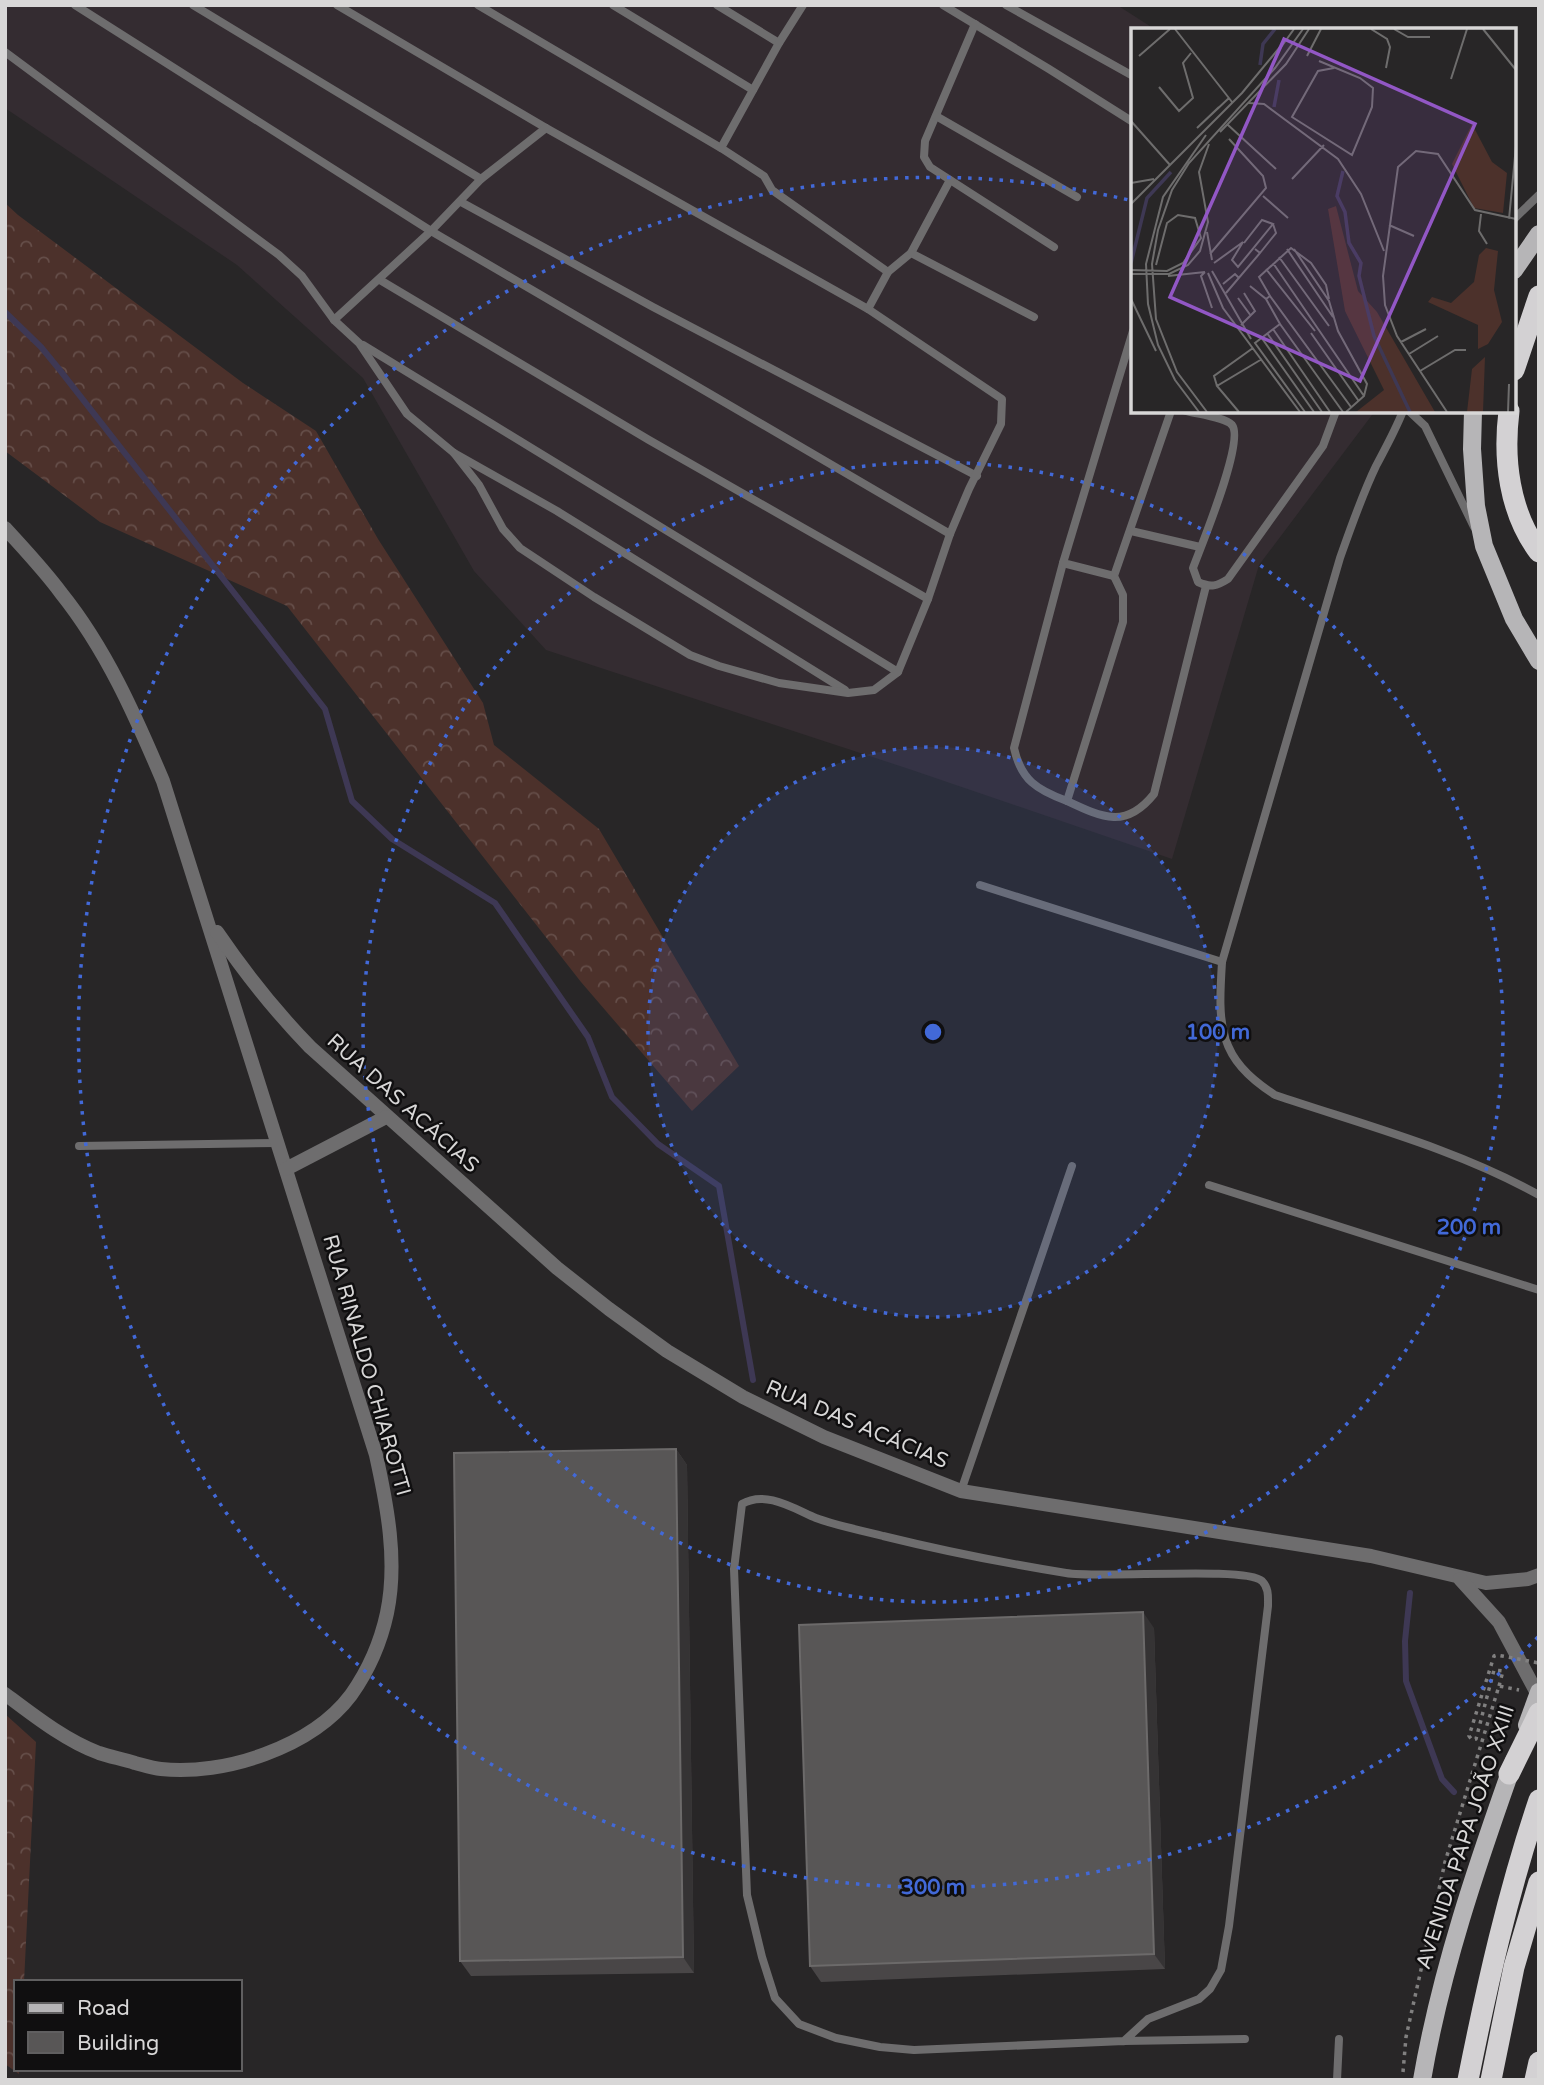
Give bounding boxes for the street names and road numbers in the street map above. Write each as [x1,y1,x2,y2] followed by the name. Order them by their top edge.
[322,1029,484,1178] street label: RUA DAS ACÁCIAS
[317,1232,416,1499] street label: RUA RINALDO CHIAROTTI
[762,1375,952,1474] street label: RUA DAS ACÁCIAS
[1411,1702,1520,1972] street label: AVENIDA PAPA JOÃO XXIII

